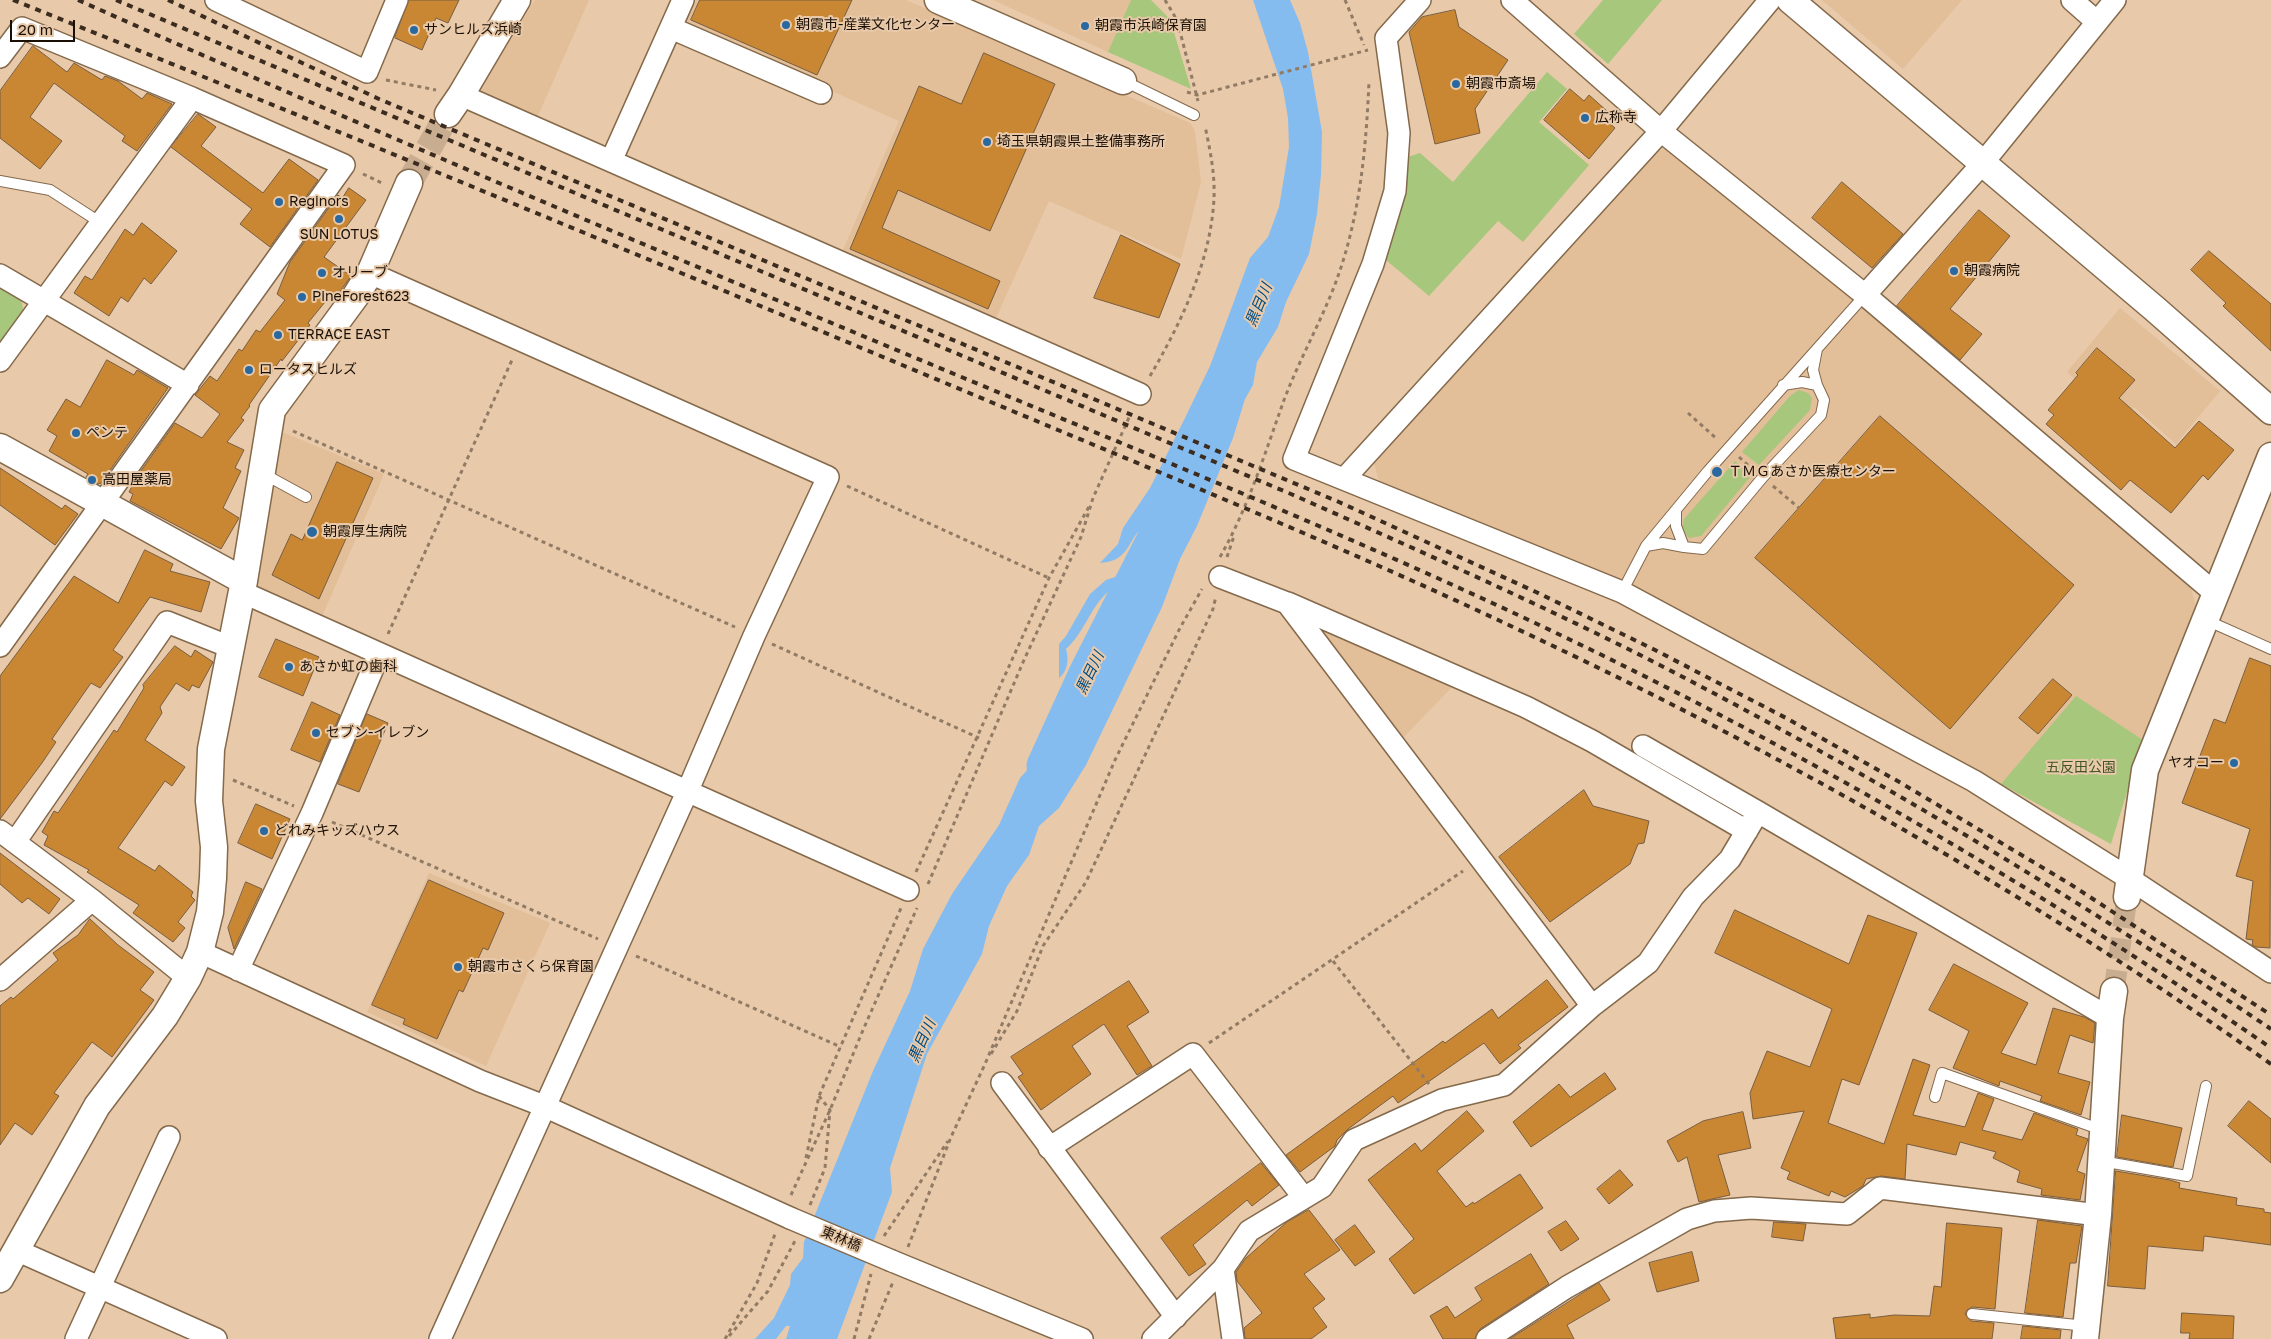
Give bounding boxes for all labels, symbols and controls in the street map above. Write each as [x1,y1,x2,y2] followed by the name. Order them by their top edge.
[12,10,78,42] scale bar
[796,17,955,33] place label: 朝霞市-産業文化センター
[1095,18,1207,34] place label: 朝霞市浜崎保育園
[780,19,792,31] marker: 朝霞市-産業文化センター
[18,20,53,38] text: 20 m
[1079,20,1091,32] marker: 朝霞市浜崎保育園
[424,22,522,38] place label: サンヒルズ浜崎
[408,24,420,36] marker: サンヒルズ浜崎
[1466,76,1536,92] place label: 朝霞市斎場
[1450,78,1462,90] marker: 朝霞市斎場
[1595,110,1637,126] place label: 広称寺
[1579,112,1591,124] marker: 広称寺
[997,134,1165,150] place label: 埼玉県朝霞県土整備事務所
[981,136,993,148] marker: 埼玉県朝霞県土整備事務所
[289,194,349,210] place label: Reginors
[273,196,285,208] marker: Reginors
[333,213,345,225] marker: SUN LOTUS
[300,227,378,243] place label: SUN LOTUS
[1964,263,2020,279] place label: 朝霞病院
[332,265,388,281] place label: オリーブ
[1948,265,1960,277] marker: 朝霞病院
[316,267,328,279] marker: オリーブ
[1242,281,1276,329] water label: 黒目川
[312,289,409,305] place label: PineForest623
[296,291,308,303] marker: PineForest623
[288,327,390,343] place label: TERRACE EAST
[272,329,284,341] marker: TERRACE EAST
[259,362,357,378] place label: ロータスヒルズ
[243,364,255,376] marker: ロータスヒルズ
[86,425,128,441] place label: ペンテ
[70,427,82,439] marker: ペンテ
[1728,464,1896,480] place label: ＴＭＧあさか医療センター
[1710,465,1724,479] marker: ＴＭＧあさか医療センター
[102,472,172,488] place label: 高田屋薬局
[86,474,98,486] marker: 高田屋薬局
[323,524,407,540] place label: 朝霞厚生病院
[305,525,319,539] marker: 朝霞厚生病院
[1072,649,1108,697] water label: 黒目川
[299,659,397,675] place label: あさか虹の歯科
[283,661,295,673] marker: あさか虹の歯科
[326,725,429,741] place label: セブン-イレブン
[310,727,322,739] marker: セブン-イレブン
[2168,755,2224,771] place label: ヤオコー
[2228,757,2240,769] marker: ヤオコー
[2046,760,2116,776] park label: 五反田公園
[274,823,400,839] place label: どれみキッズハウス
[258,825,270,837] marker: どれみキッズハウス
[468,959,594,975] place label: 朝霞市さくら保育園
[452,961,464,973] marker: 朝霞市さくら保育園
[905,1017,939,1065] water label: 黒目川
[818,1223,864,1255] street label: 東林橋

